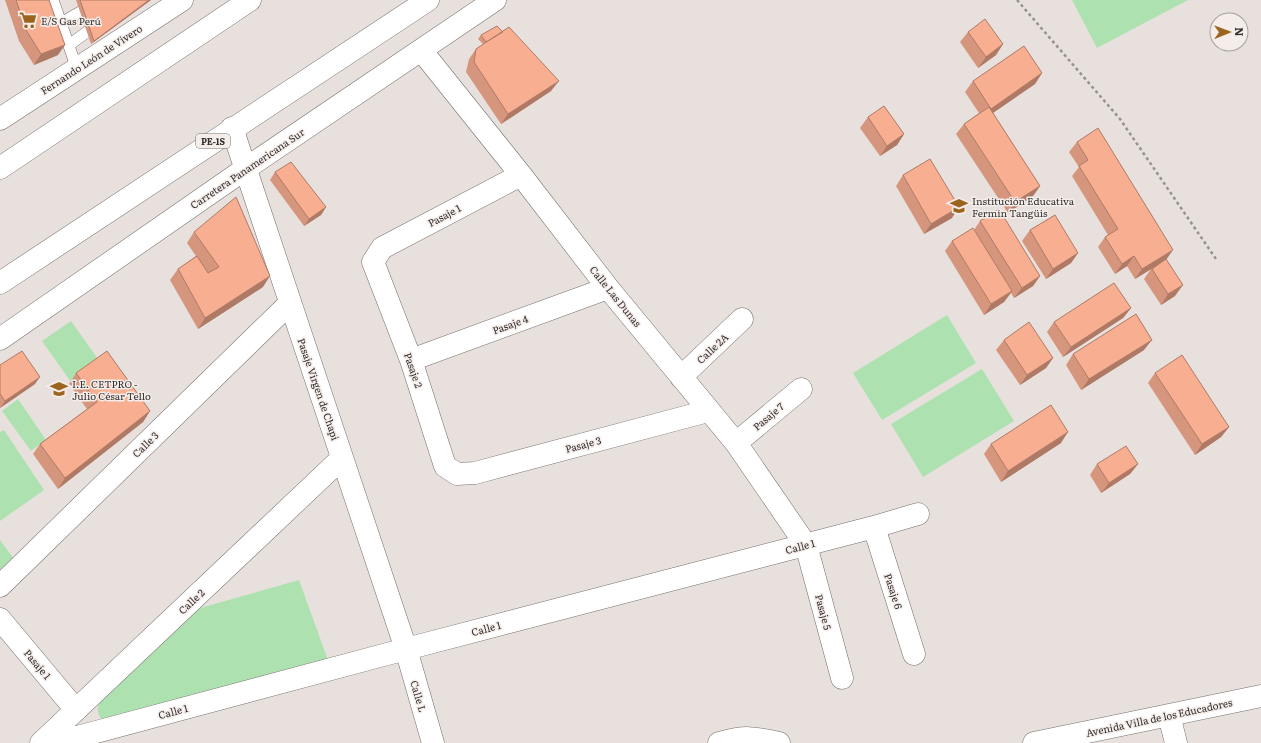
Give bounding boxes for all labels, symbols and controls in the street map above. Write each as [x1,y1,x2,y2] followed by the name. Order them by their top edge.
[18,10,38,30] supermarket icon: E/S Gas Perú
[1209,12,1249,52] north arrow
[41,13,101,28] place label: E/S Gas Perú
[37,20,145,98] street label: Fernando León de Vivero
[1232,27,1248,37] text: N
[187,124,307,212] street label: Carretera Panamericana Sur
[196,134,230,148] road number: PE-1S
[972,193,1075,220] place label: Institución Educativa Fermín Tangüis
[949,196,969,216] school or university icon: Institución Educativa Fermín Tangüis
[425,200,463,230] street label: Pasaje 1
[587,262,646,330] street label: Calle Las Dunas
[490,310,530,337] street label: Pasaje 4
[693,329,732,367] street label: Calle 2A
[294,336,344,443] street label: Pasaje Virgen de Chapi
[401,350,427,390] street label: Pasaje 2
[72,376,151,403] place label: I.E. CETPRO - Julio César Tello
[49,379,69,399] school or university icon: I.E. CETPRO - Julio César Tello
[749,399,787,433] street label: Pasaje 7
[128,428,162,460] street label: Calle 3
[563,432,603,456] street label: Pasaje 3
[784,535,816,557] street label: Calle 1
[881,571,907,611] street label: Pasaje 6
[174,585,208,617] street label: Calle 2
[812,592,836,632] street label: Pasaje 5
[470,617,502,639] street label: Calle 1
[21,646,55,682] street label: Pasaje 1
[407,678,431,714] street label: Calle L
[1085,694,1234,740] street label: Avenida Villa de los Educadores
[157,700,189,722] street label: Calle 1

